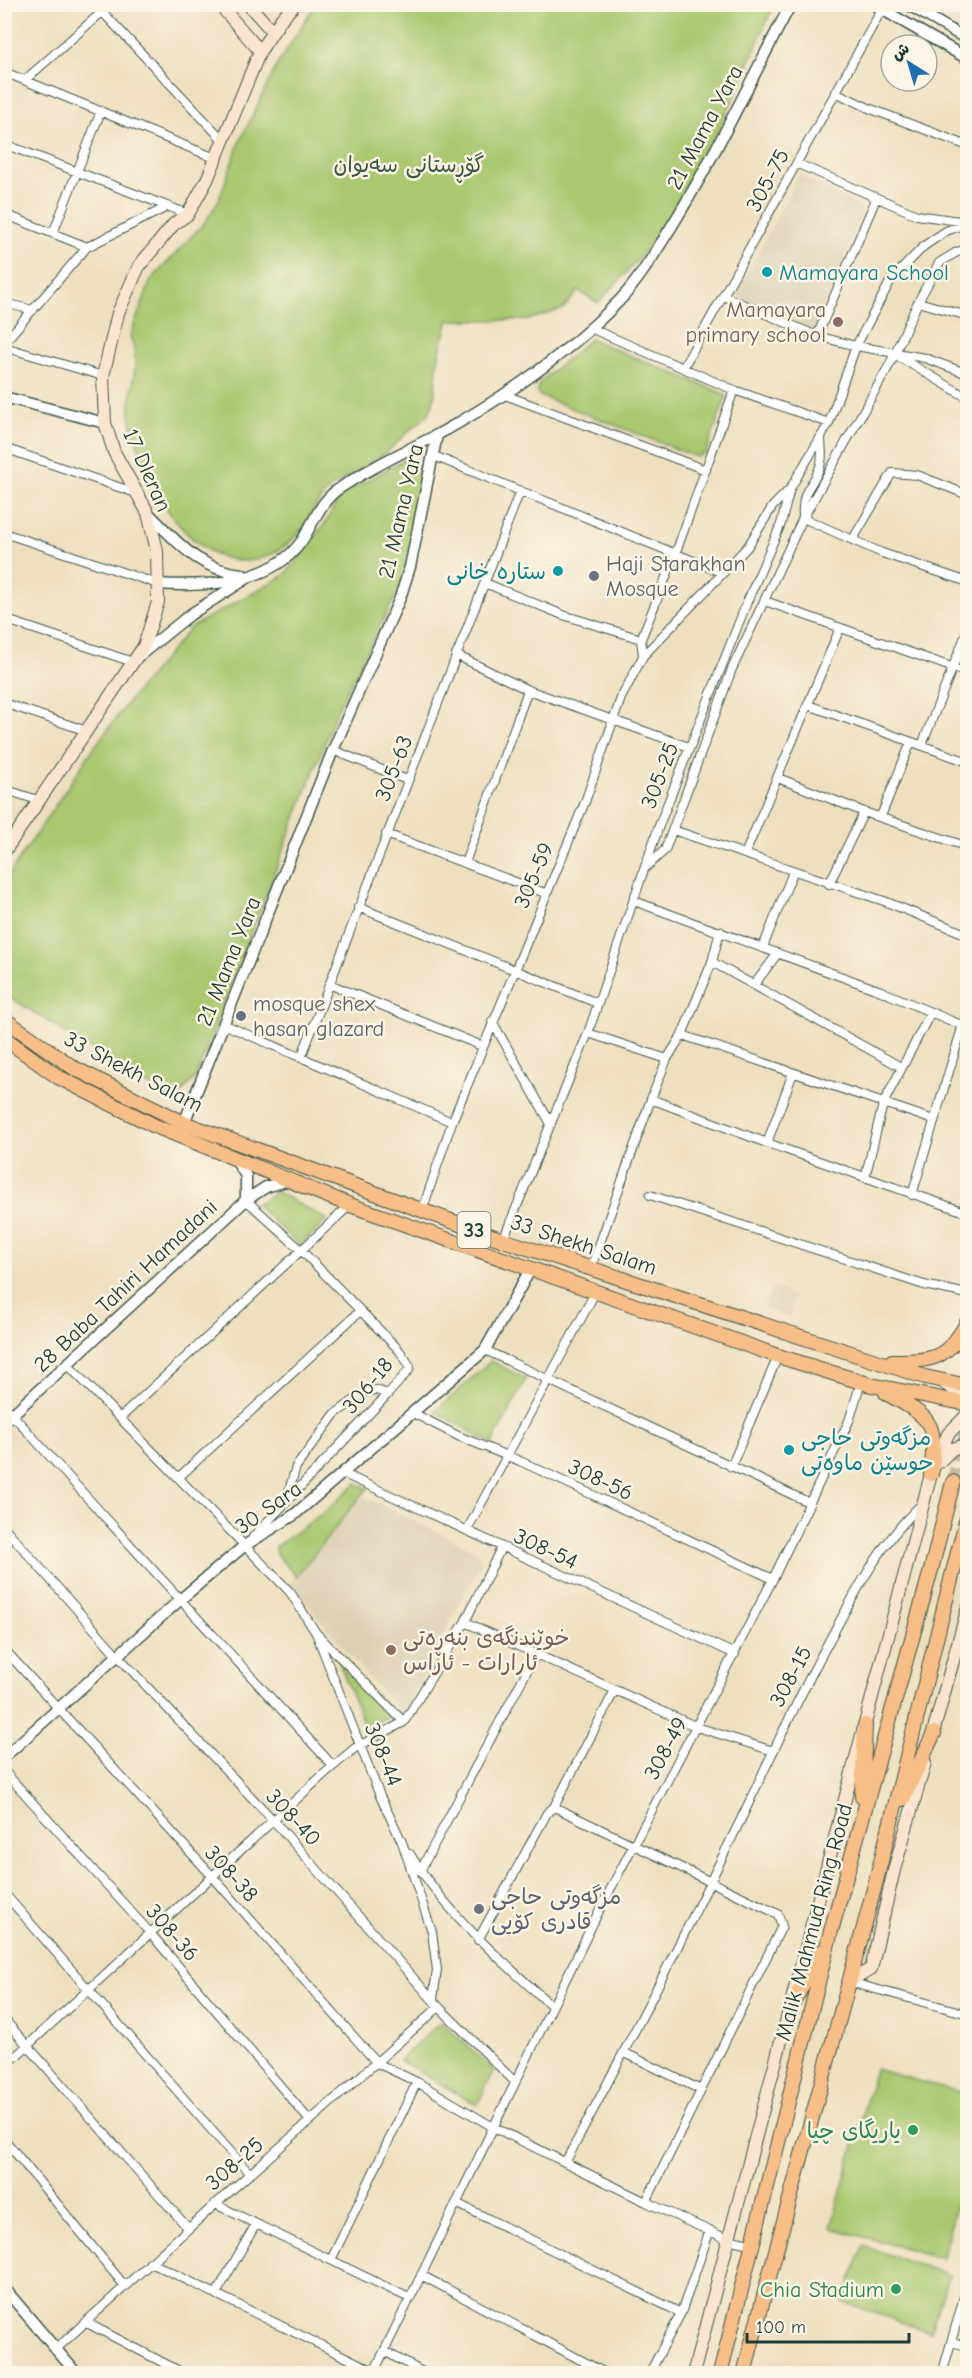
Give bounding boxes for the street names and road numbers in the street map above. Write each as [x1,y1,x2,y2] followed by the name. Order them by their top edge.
[661,61,749,194] street label: 21 Mama Yara
[741,145,795,216] street label: 305-75
[117,425,177,516] street label: 17 Dleran
[373,442,429,581] street label: 21 Mama Yara
[370,732,418,805] street label: 305-63
[635,739,684,812] street label: 305-25
[508,839,559,912] street label: 305-59
[191,893,267,1030] street label: 21 Mama Yara
[60,1026,207,1118] street label: 33 Shekh Salam
[29,1194,223,1378] street label: 28 Baba Tahiri Hamadani
[507,1209,660,1281] street label: 33 Shekh Salam
[458,1212,490,1248] road number: 33
[337,1352,399,1419] street label: 306-18
[564,1454,637,1506] street label: 308-56
[230,1476,307,1540] street label: 30 Sara
[510,1523,582,1575] street label: 308-54
[764,1642,818,1711] street label: 308-15
[639,1713,693,1784] street label: 308-49
[359,1719,407,1790] street label: 308-44
[260,1784,326,1852] street label: 308-40
[770,1801,858,2044] street label: Malik Mahmud Ring Road
[199,1840,263,1907] street label: 308-38
[140,1899,204,1967] street label: 308-36
[200,2132,269,2196] street label: 308-25

